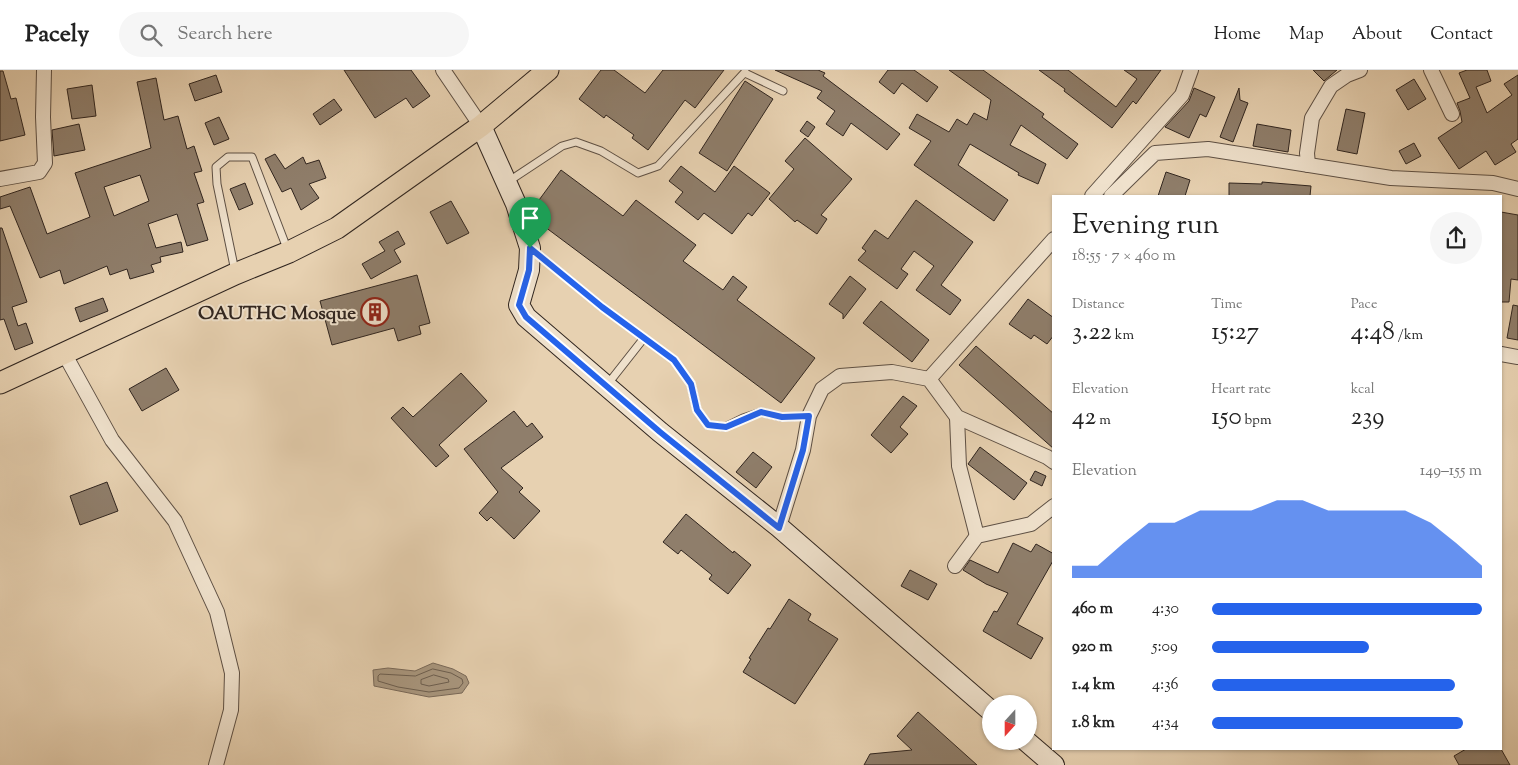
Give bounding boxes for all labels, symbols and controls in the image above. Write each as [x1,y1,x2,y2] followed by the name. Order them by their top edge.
[119,12,469,57] search box
[25,18,89,52] text: Pacely
[137,21,165,49] icon: search
[177,21,273,48] text: Search here
[1214,22,1261,48] text: Home
[1289,22,1324,48] text: Map
[1352,22,1402,48] text: About
[1430,22,1493,48] text: Contact
[509,197,551,248] pin
[516,204,544,232] icon: arrive
[1072,206,1219,246] text: Evening run
[1430,212,1482,264] button: share
[1072,245,1176,268] text: 18:55 · 7 × 460 m
[1072,295,1125,315] text: Distance
[1211,295,1242,315] text: Time
[1351,295,1377,315] text: Pace
[360,297,390,327] building icon: OAUTHC Mosque
[198,301,356,328] place label: OAUTHC Mosque
[1072,315,1112,351] text: 3.22
[1211,315,1259,351] text: 15:27
[1351,315,1395,351] text: 4:48
[1112,326,1134,346] text: km
[1395,326,1423,346] text: /km
[1072,380,1129,400] text: Elevation
[1211,380,1271,400] text: Heart rate
[1351,380,1375,400] text: kcal
[1072,400,1096,436] text: 42
[1211,400,1242,436] text: 150
[1351,400,1384,436] text: 239
[1096,411,1111,431] text: m
[1242,411,1271,431] text: bpm
[1072,460,1137,483] text: Elevation
[1420,460,1482,483] text: 149–155 m
[1072,598,1113,621] text: 460 m
[1152,598,1179,621] text: 4:30
[1072,636,1112,659] text: 920 m
[1152,636,1178,659] text: 5:09
[1072,674,1115,697] text: 1.4 km
[1152,674,1179,697] text: 4:36
[982,695,1038,750] north arrow
[982,695,1037,750] map controls
[1072,712,1115,735] text: 1.8 km
[1152,712,1179,735] text: 4:34

